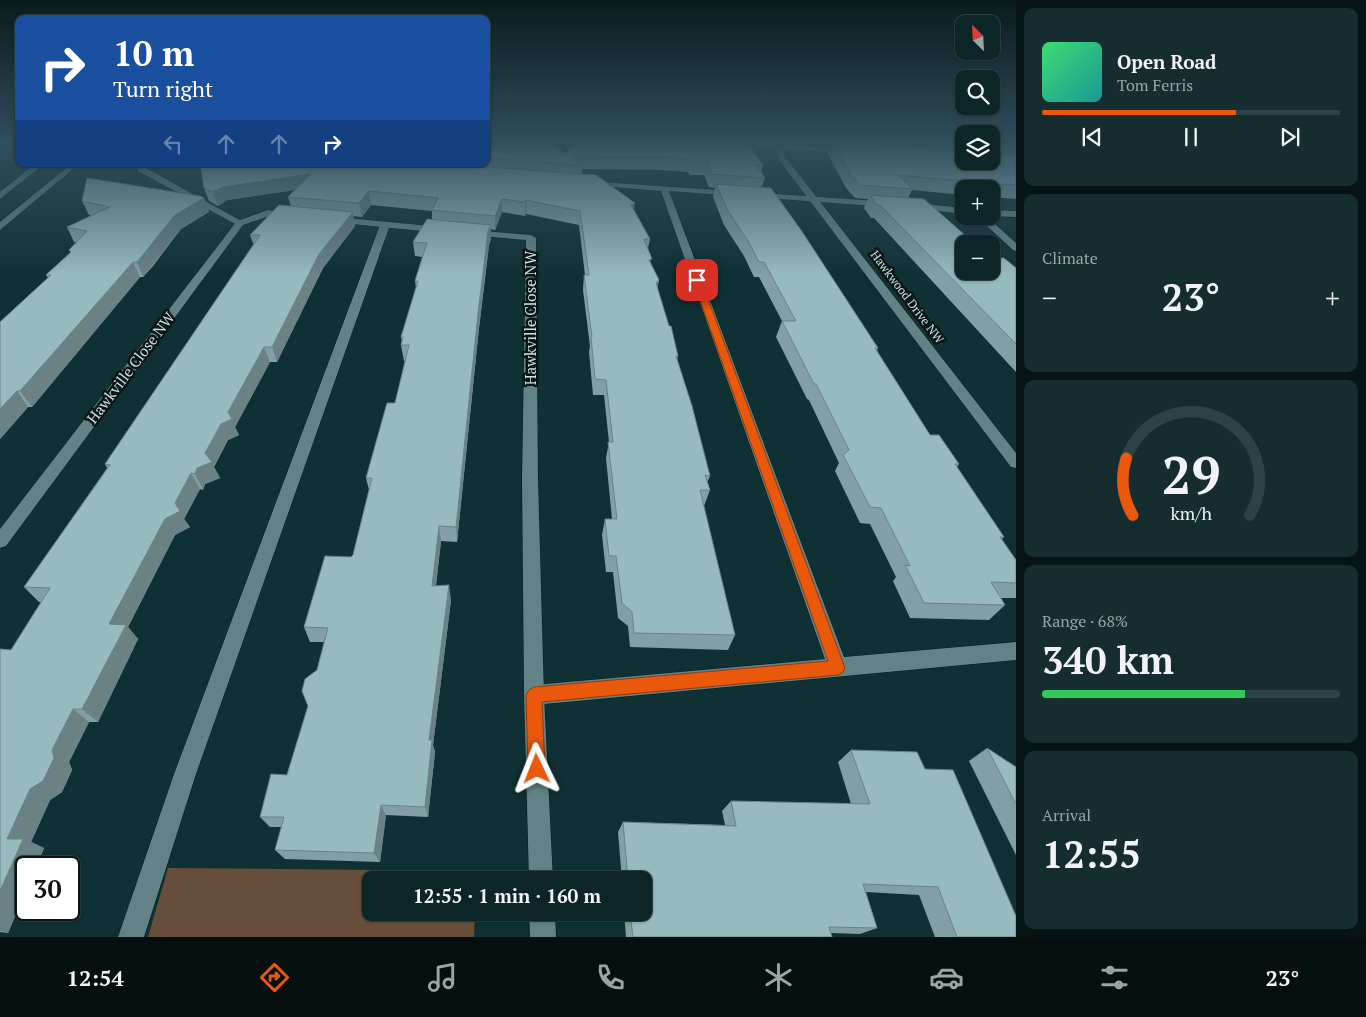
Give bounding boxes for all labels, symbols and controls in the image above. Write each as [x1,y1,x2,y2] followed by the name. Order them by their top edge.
[955,15,1000,60] north arrow
[955,15,1000,280] map controls
[113,30,194,76] text: 10 m
[30,35,95,100] icon: right
[1117,49,1217,74] text: Open Road
[955,70,1000,115] button: search
[113,74,213,103] text: Turn right
[1117,74,1193,96] text: Tom Ferris
[1078,123,1106,151] icon: previous
[1177,123,1205,151] icon: pause
[1276,123,1304,151] icon: next
[955,125,1000,170] button: layers
[159,130,187,158] icon: left
[212,130,240,158] icon: ahead
[265,130,293,158] icon: ahead
[318,130,346,158] icon: right
[955,180,1000,225] button: +
[955,235,1000,280] button: −
[868,247,948,347] street label: Hawkwood Drive NW
[1042,247,1098,269] text: Climate
[520,250,540,385] street label: Hawkville Close NW
[676,259,718,301] pin
[683,266,711,294] icon: arrive
[1162,272,1220,322] text: 23°
[1042,279,1057,316] text: −
[1325,279,1340,316] text: +
[82,307,179,427] street label: Hawkville Close NW
[1162,440,1220,509] text: 29
[1170,501,1212,525] text: km/h
[1042,610,1128,632] text: Range · 68%
[1042,635,1174,685] text: 340 km
[510,742,562,794] position arrow
[1042,804,1091,826] text: Arrival
[1042,829,1141,879] text: 12:55
[15,856,80,921] speed limit sign: 30
[413,883,601,908] text: 12:55 · 1 min · 160 m
[257,960,292,995] icon: directions
[425,960,460,995] icon: music
[593,960,628,995] icon: phone
[761,960,796,995] icon: climate
[929,960,964,995] icon: car
[1097,960,1132,995] icon: filters
[67,963,124,992] text: 12:54
[1265,963,1299,992] text: 23°

